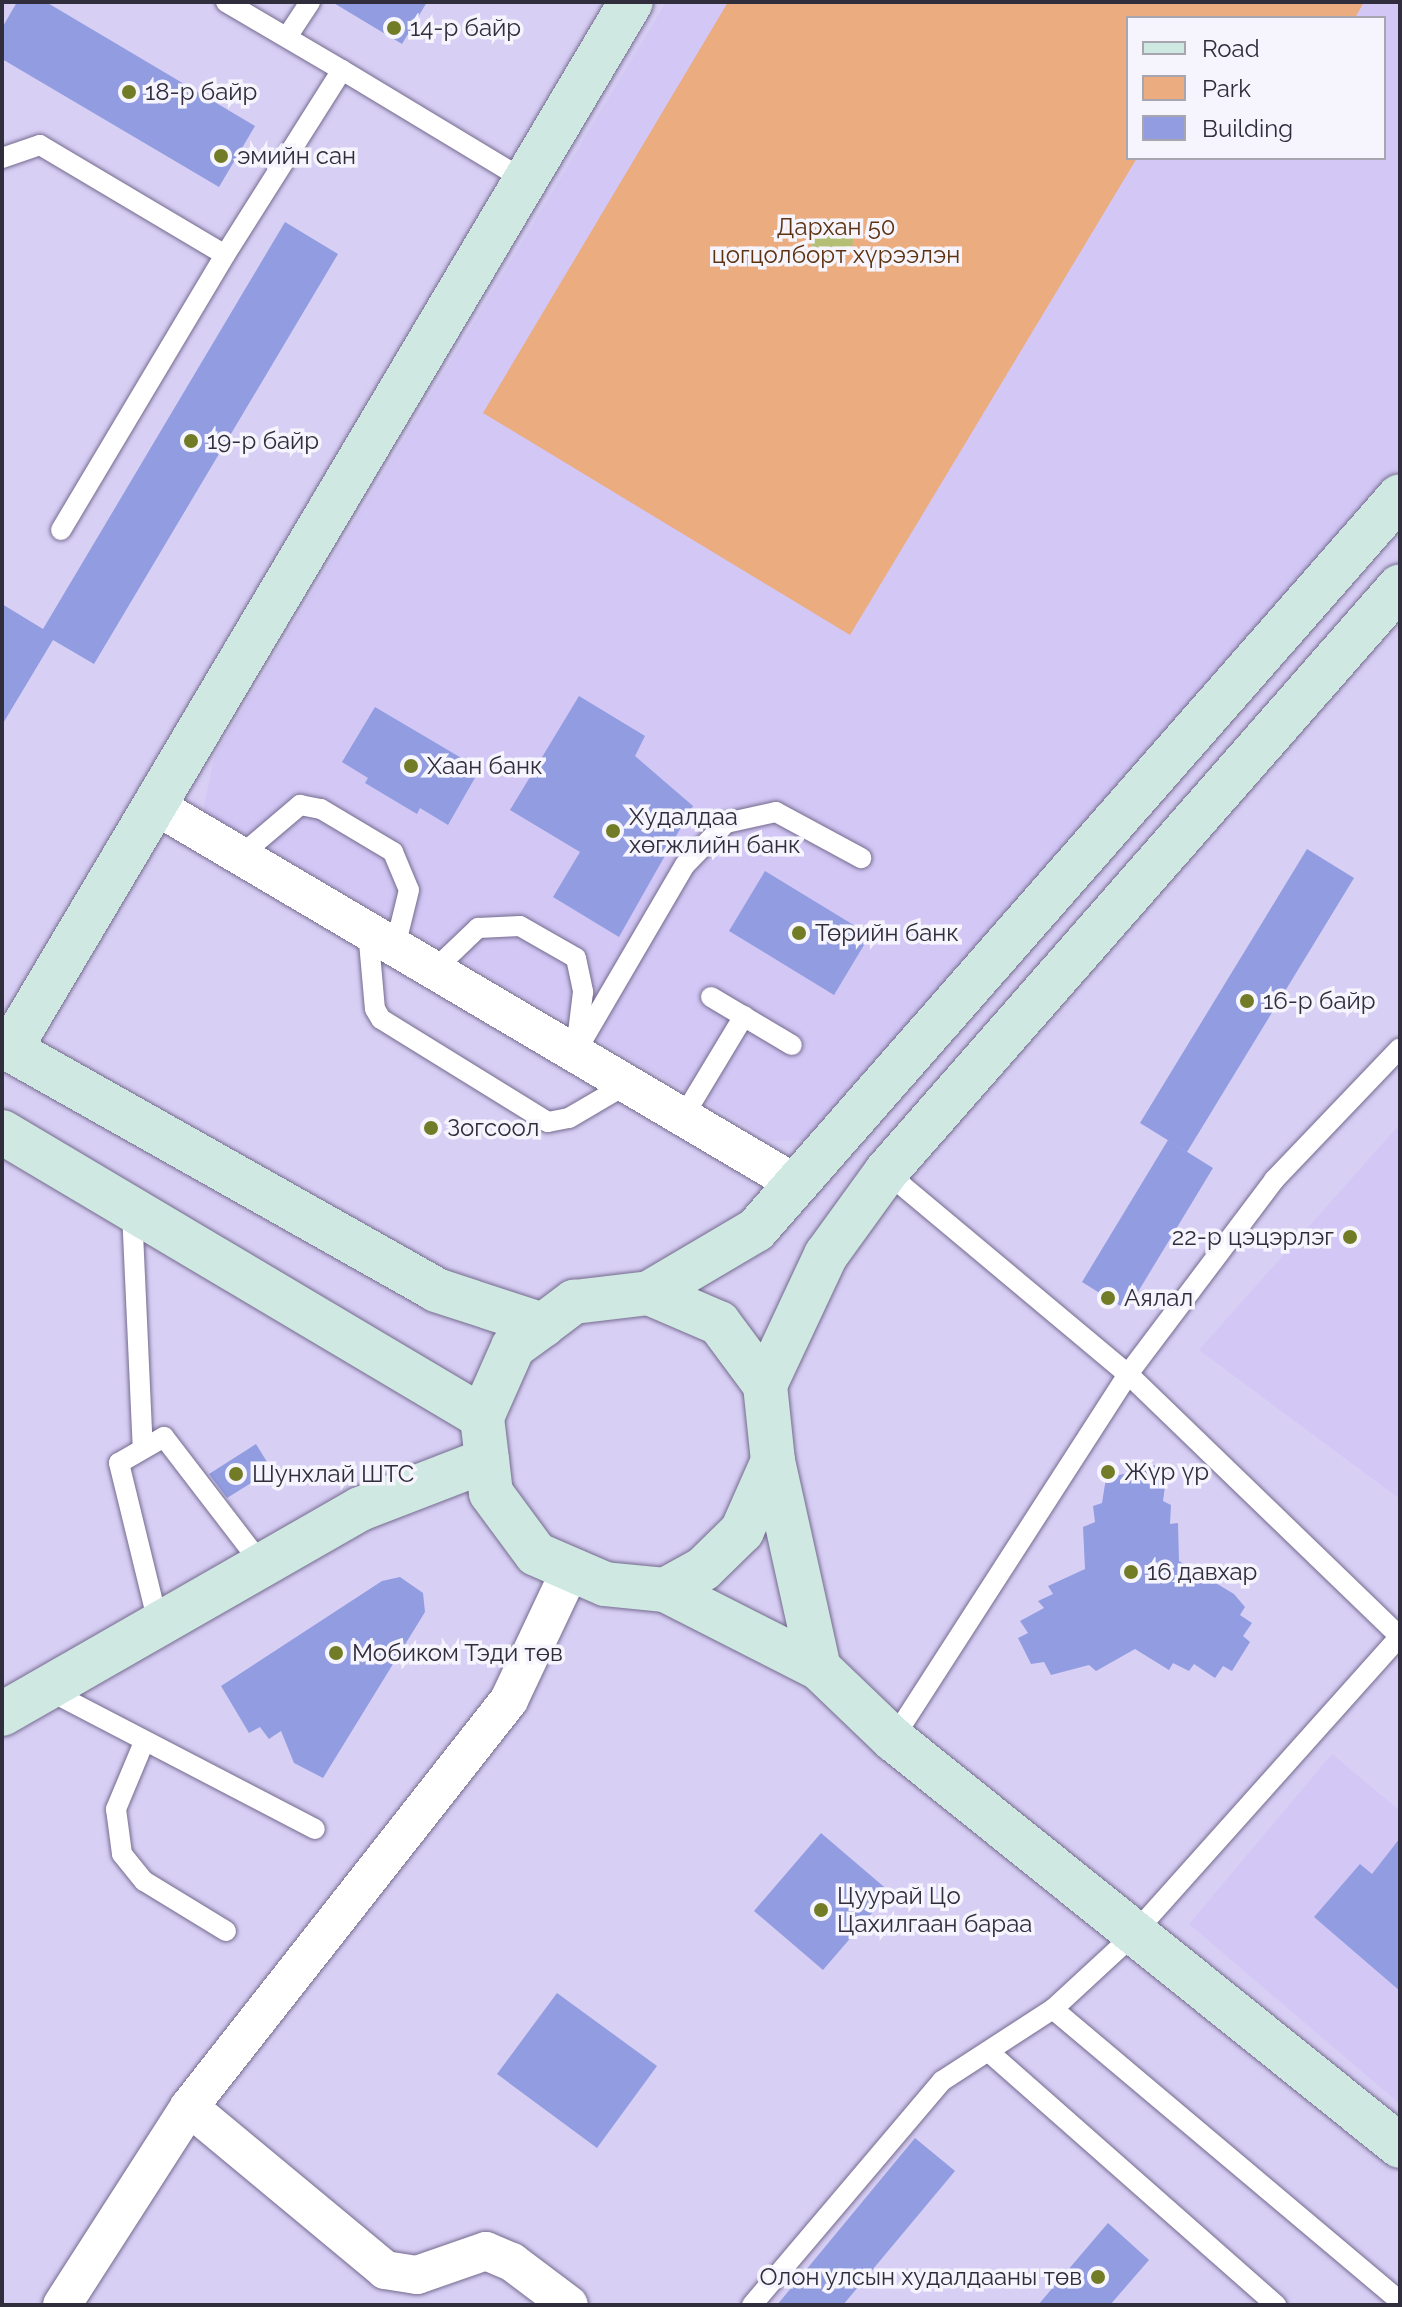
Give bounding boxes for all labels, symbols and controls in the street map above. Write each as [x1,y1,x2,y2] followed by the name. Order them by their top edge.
[410,14,521,42] place label: 14-р байр
[1126,16,1386,160] legend
[385,19,403,37] marker: 14-р байр
[1202,34,1260,63] text: Road
[1202,74,1251,103] text: Park
[145,78,257,106] place label: 18-р байр
[120,83,138,101] marker: 18-р байр
[1202,114,1293,143] text: Building
[237,142,356,170] place label: эмийн сан
[212,147,230,165] marker: эмийн сан
[712,213,960,269] park label: Дархан 50 цогцолборт хүрээлэн
[207,427,319,455] place label: 19-р байр
[182,432,200,450] marker: 19-р байр
[427,752,542,780] place label: Хаан банк
[402,757,420,775] marker: Хаан банк
[629,803,800,859] place label: Худалдаа хөгжлийн банк
[604,822,622,840] marker: Худалдаа хөгжлийн банк
[815,919,959,947] place label: Төрийн банк
[790,924,808,942] marker: Төрийн банк
[1263,987,1376,1015] place label: 16-р байр
[1238,992,1256,1010] marker: 16-р байр
[447,1114,539,1142] place label: Зогсоол
[422,1119,440,1137] marker: Зогсоол
[1172,1223,1334,1251] place label: 22-р цэцэрлэг
[1341,1228,1359,1246] marker: 22-р цэцэрлэг
[1124,1284,1193,1312] place label: Аялал
[1099,1289,1117,1307] marker: Аялал
[1124,1458,1209,1486] place label: Жүр үр
[252,1460,414,1488] place label: Шунхлай ШТС
[1099,1463,1117,1481] marker: Жүр үр
[227,1465,245,1483] marker: Шунхлай ШТС
[1147,1558,1257,1586] place label: 16 давхар
[1122,1563,1140,1581] marker: 16 давхар
[352,1639,564,1667] place label: Мобиком Тэди төв
[327,1644,345,1662] marker: Мобиком Тэди төв
[837,1882,1032,1938] place label: Цуурай Цо Цахилгаан бараа
[812,1901,830,1919] marker: Цуурай Цо Цахилгаан бараа
[759,2263,1082,2291] place label: Олон улсын худалдааны төв
[1089,2268,1107,2286] marker: Олон улсын худалдааны төв

